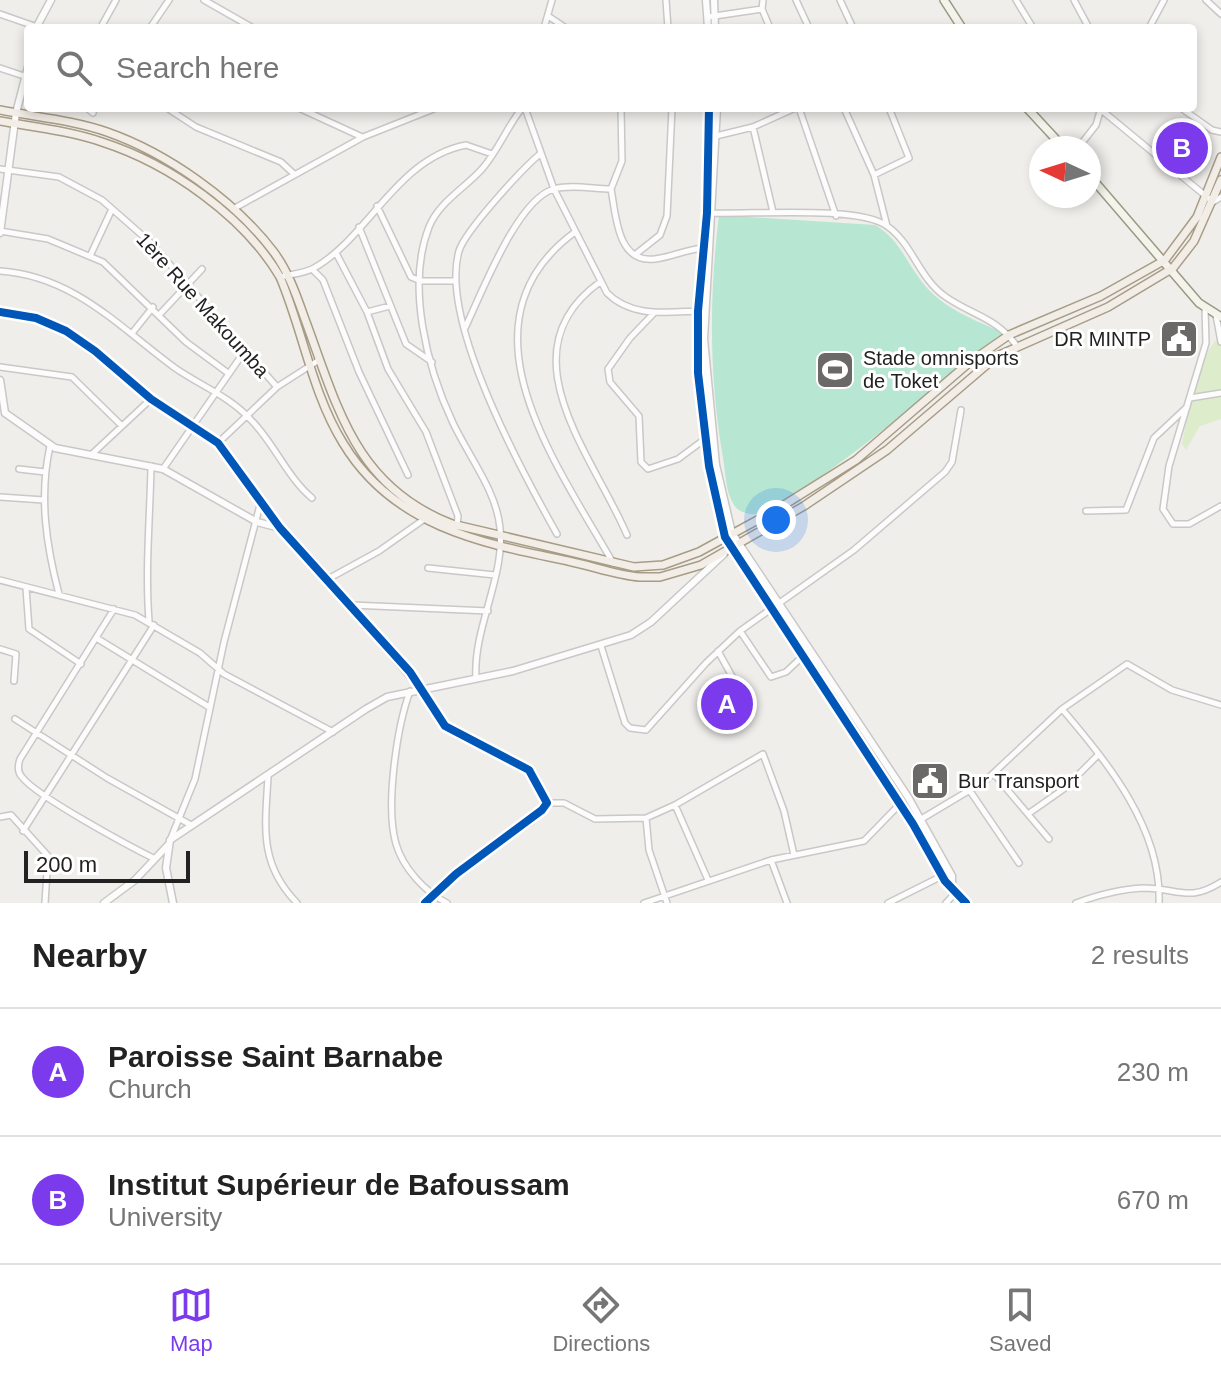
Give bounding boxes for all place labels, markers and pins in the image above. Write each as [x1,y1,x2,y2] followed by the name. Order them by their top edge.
[1156,118,1208,178] pin: B
[1158,318,1200,360] public building icon: DR MINTP
[1054,328,1151,350] place label: DR MINTP
[863,347,1019,392] place label: Stade omnisports de Toket
[814,349,856,391] sports icon: Stade omnisports de Toket
[701,674,753,734] pin: A
[909,760,951,802] public building icon: Bur Transport
[958,770,1080,792] place label: Bur Transport

